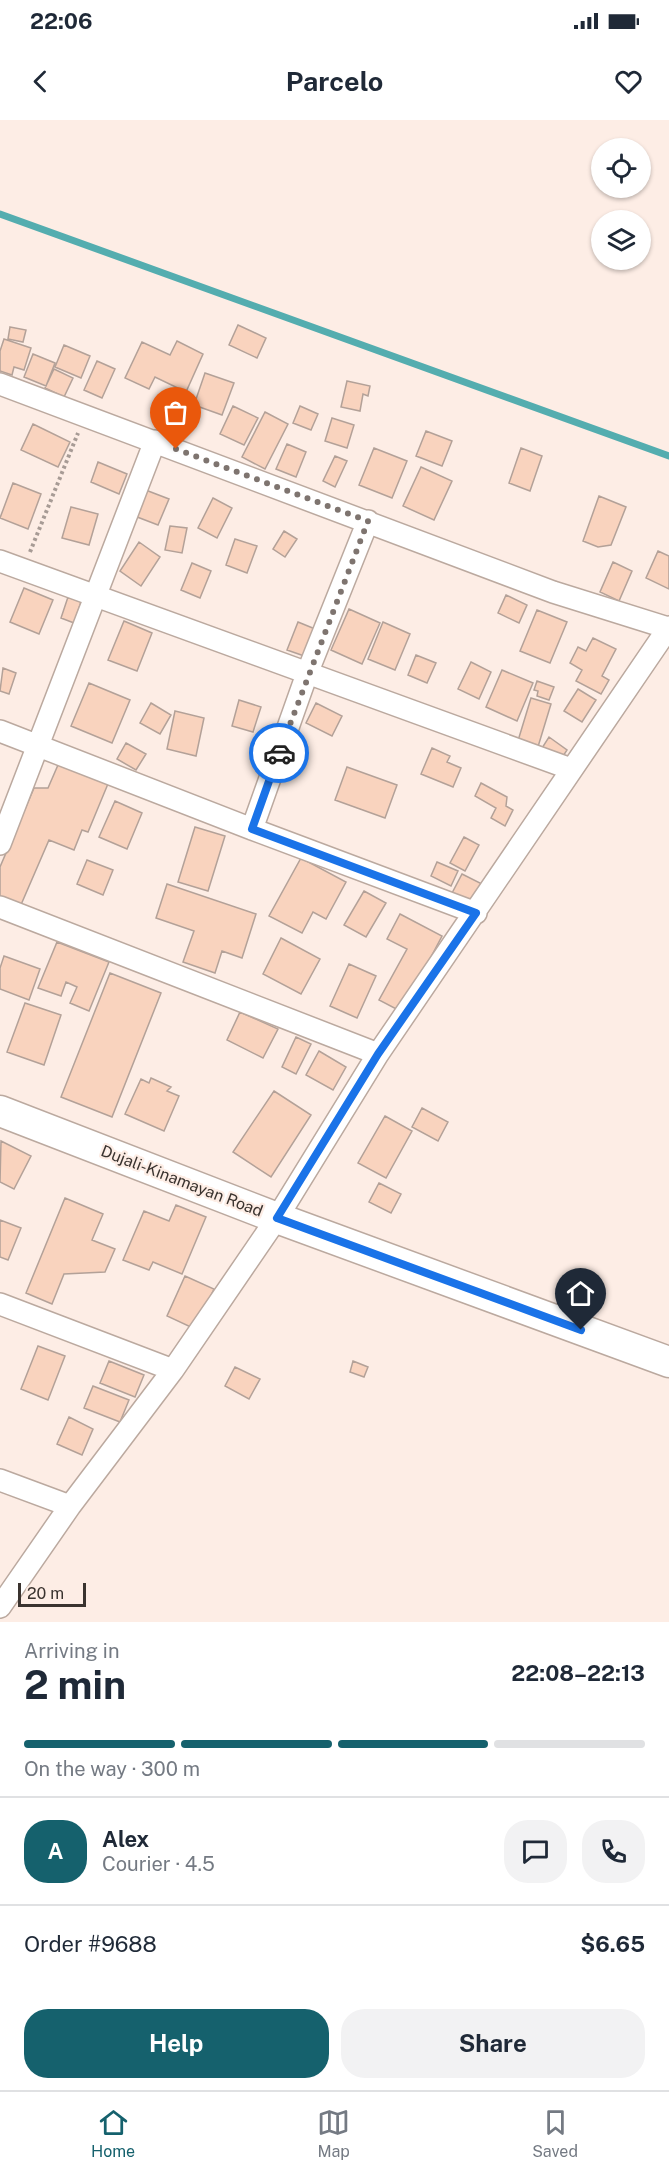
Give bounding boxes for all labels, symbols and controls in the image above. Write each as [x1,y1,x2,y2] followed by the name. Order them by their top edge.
[30,8,93,34] text: 22:06
[24,65,57,98] icon: back
[286,65,383,97] text: Parcelo
[612,65,645,98] icon: heart
[591,138,651,270] map controls
[591,138,651,198] button: locate
[591,210,651,270] button: layers
[150,387,201,449] pin
[159,396,192,429] icon: bag
[249,723,309,783] courier
[263,737,296,770] icon: car
[98,1141,266,1221] street label: Dujali-Kinamayan Road
[555,1268,606,1330] pin
[564,1277,597,1310] icon: home
[18,1580,86,1608] scale bar
[27,1584,64,1603] text: 20 m
[24,1639,119,1663] text: Arriving in
[511,1660,645,1686] text: 22:08–22:13
[24,1662,126,1708] text: 2 min
[24,1757,200,1781] text: On the way · 300 m
[504,1820,567,1883] button: chat
[582,1820,645,1883] button: phone
[102,1826,149,1852] text: Alex
[48,1838,63,1864] text: A
[102,1852,215,1876] text: Courier · 4.5
[24,1931,157,1957] text: Order #9688
[580,1931,645,1957] text: $6.65
[24,2009,329,2078] button: Help
[341,2009,645,2078] button: Share
[91,2106,135,2161] tab: Home
[317,2106,350,2161] tab: Map
[532,2106,578,2161] tab: Saved

